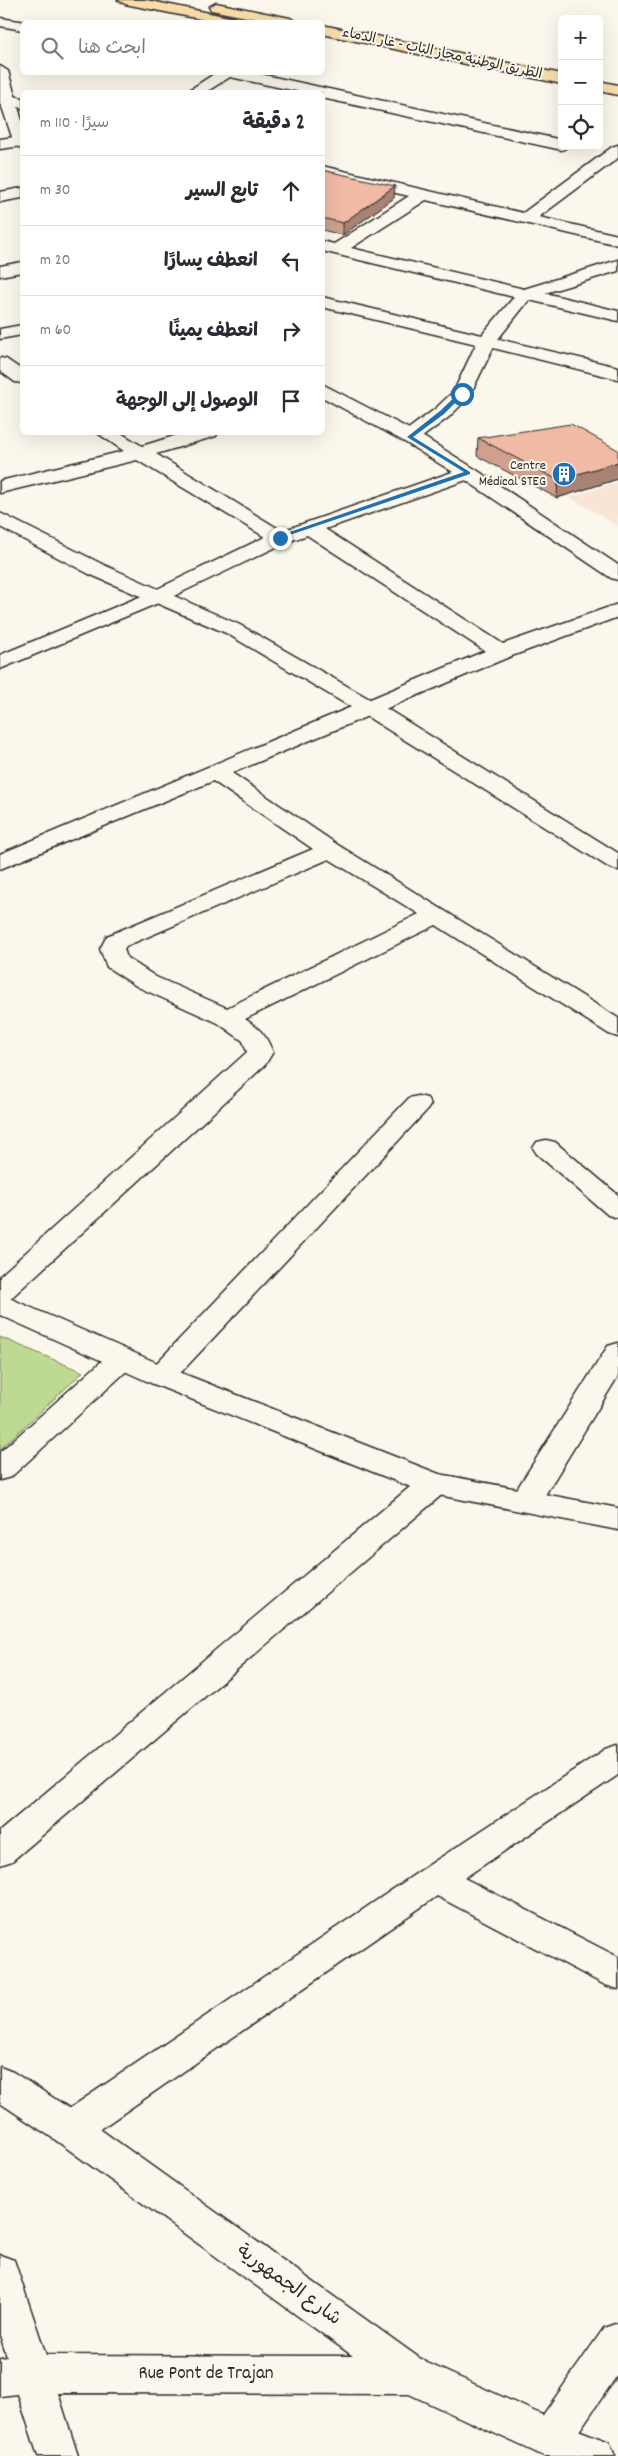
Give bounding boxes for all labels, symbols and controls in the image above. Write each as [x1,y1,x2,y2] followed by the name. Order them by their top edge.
[558,15,603,150] map controls
[558,15,603,60] button: +
[20,20,325,75] search box
[340,23,544,85] street label: الطريق الوطنية مجاز الباب - غار الدماء
[38,34,66,62] icon: search
[78,36,146,63] text: ابحث هنا
[558,60,603,105] button: −
[558,105,603,150] button: locate
[243,109,305,139] text: 2 دقيقة
[40,112,109,135] text: سيرًا · 110 m
[277,177,305,205] icon: ahead
[40,179,71,202] text: 30 m
[186,179,258,206] text: تابع السير
[277,247,305,275] icon: left
[40,249,70,272] text: 20 m
[164,249,258,276] text: انعطف يسارًا
[277,317,305,345] icon: right
[40,319,71,342] text: 60 m
[169,319,258,346] text: انعطف يمينًا
[451,383,474,406] route start
[277,387,305,415] icon: arrive
[116,389,258,416] text: الوصول إلى الوجهة
[479,456,546,492] place label: Centre Médical STEG
[551,461,577,487] building icon: Centre Médical STEG
[269,527,292,550] route end
[230,2239,346,2333] street label: شارع الجمهورية
[138,2361,274,2388] street label: Rue Pont de Trajan

